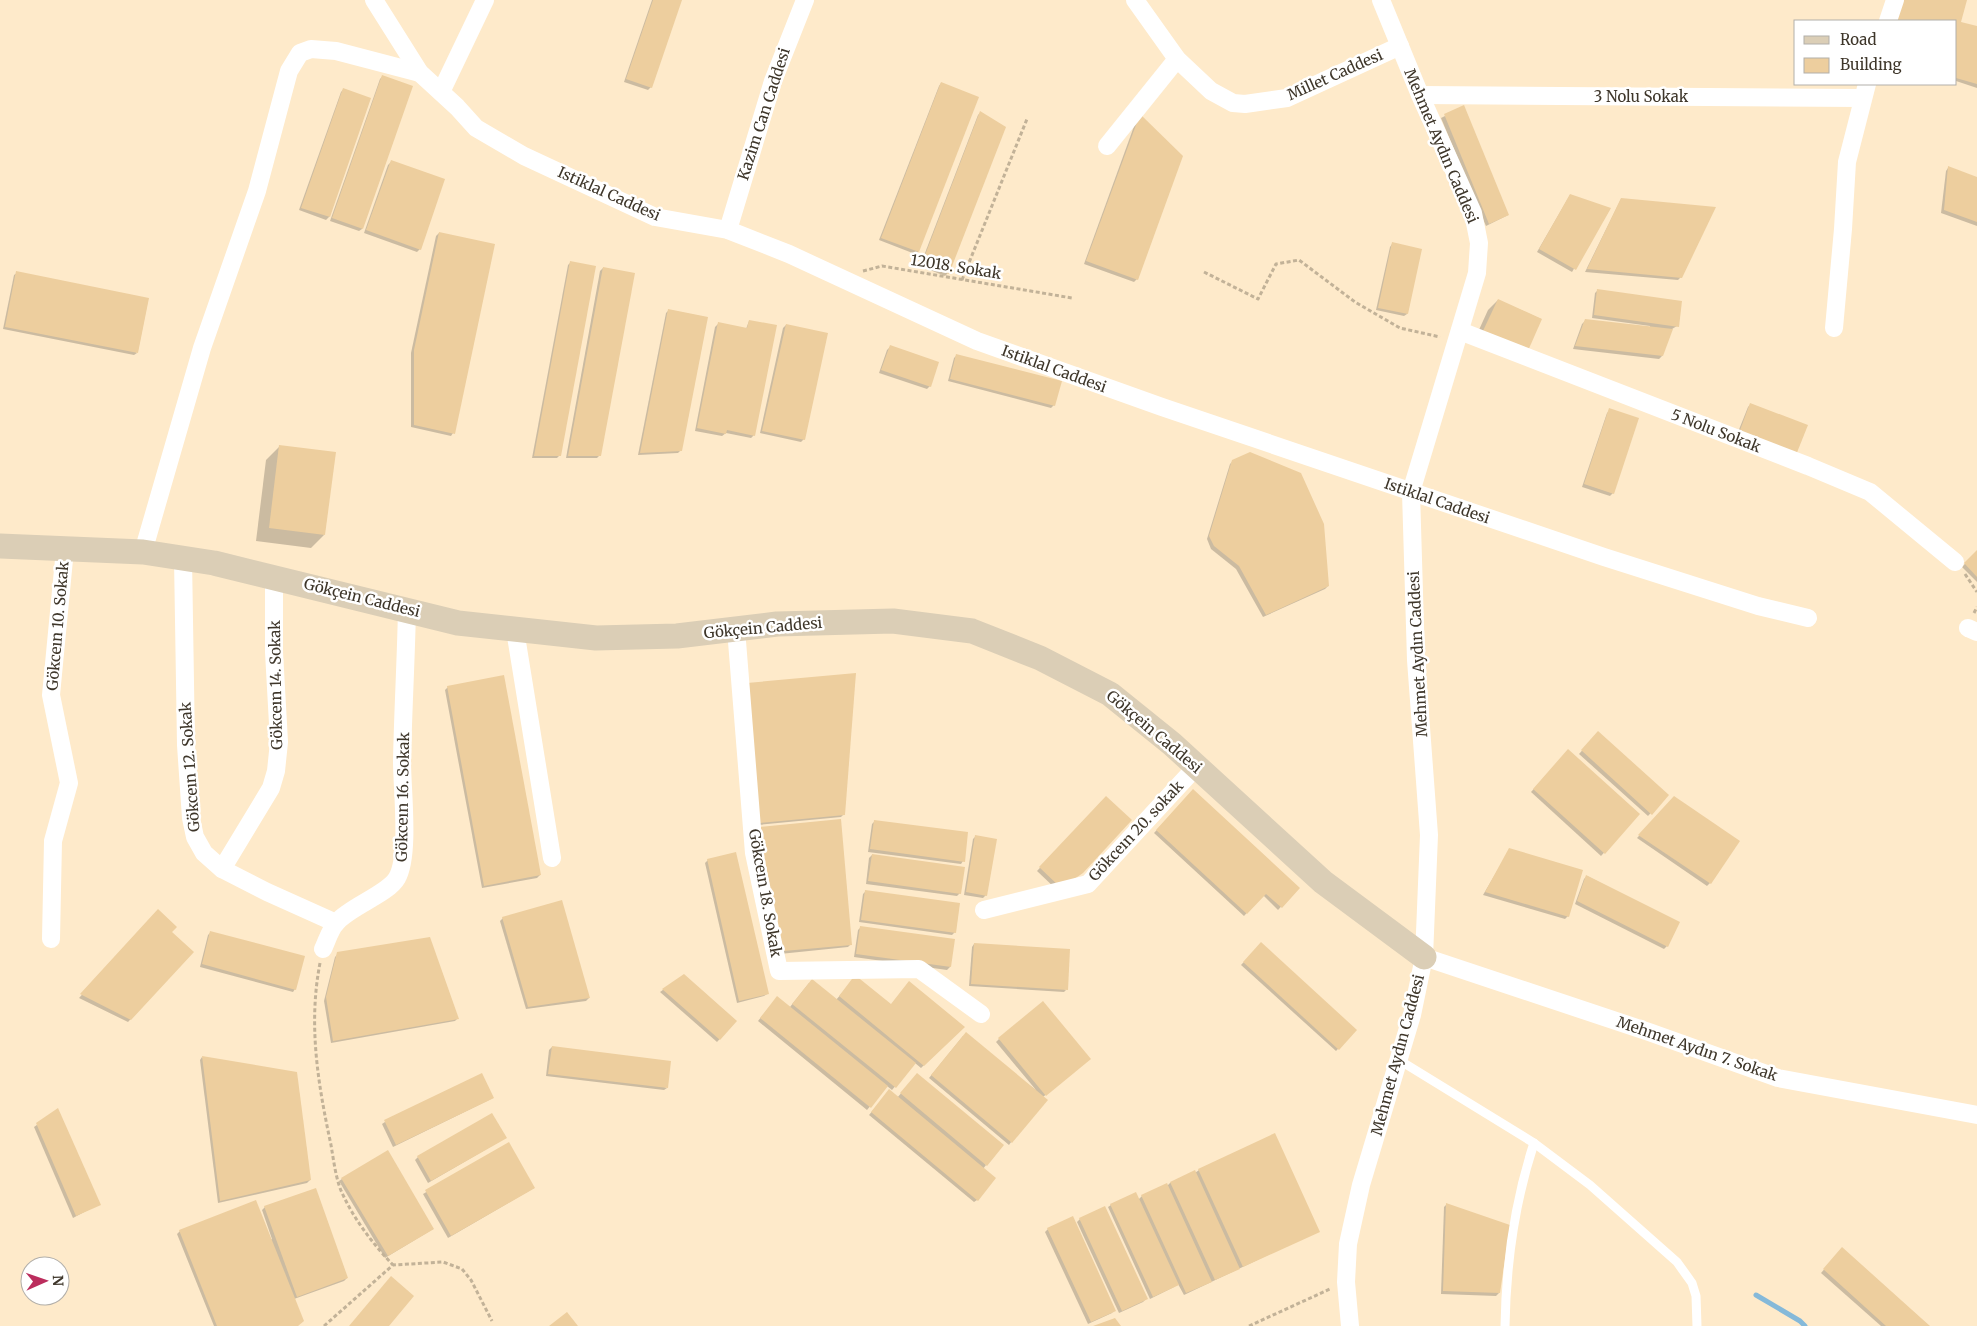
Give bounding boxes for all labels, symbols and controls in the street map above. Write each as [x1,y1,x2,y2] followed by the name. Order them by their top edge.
[1794,20,1957,85] legend
[1840,30,1876,49] text: Road
[733,45,794,182] street label: Kazim Can Caddesi
[1284,45,1386,104] street label: Millet Caddesi
[1840,55,1902,74] text: Building
[1400,66,1483,226] street label: Mehmet Aydın Caddesi
[1594,87,1689,106] street label: 3 Nolu Sokak
[555,162,664,225] street label: Istiklal Caddesi
[909,250,1003,283] street label: 12018. Sokak
[999,341,1109,396] street label: Istiklal Caddesi
[1669,405,1764,457] street label: 5 Nolu Sokak
[1382,474,1493,528] street label: Istiklal Caddesi
[42,560,73,691] street label: Gökceın 10. Sokak
[1404,570,1431,738] street label: Mehmet Aydın Caddesi
[302,574,422,621] street label: Gökçein Caddesi
[703,613,823,642] street label: Gökçein Caddesi
[265,620,286,750] street label: Gökceın 14. Sokak
[1103,686,1206,777] street label: Gökçein Caddesi
[175,701,204,833] street label: Gökceın 12. Sokak
[392,731,413,862] street label: Gökceın 16. Sokak
[1084,776,1187,885] street label: Gökceın 20. sokak
[745,827,786,959] street label: Gökceın 18. Sokak
[1367,972,1428,1138] street label: Mehmet Aydın Caddesi
[1614,1012,1781,1085] street label: Mehmet Aydın 7. Sokak
[20,1256,70,1306] north arrow
[49,1275,67,1286] text: N

